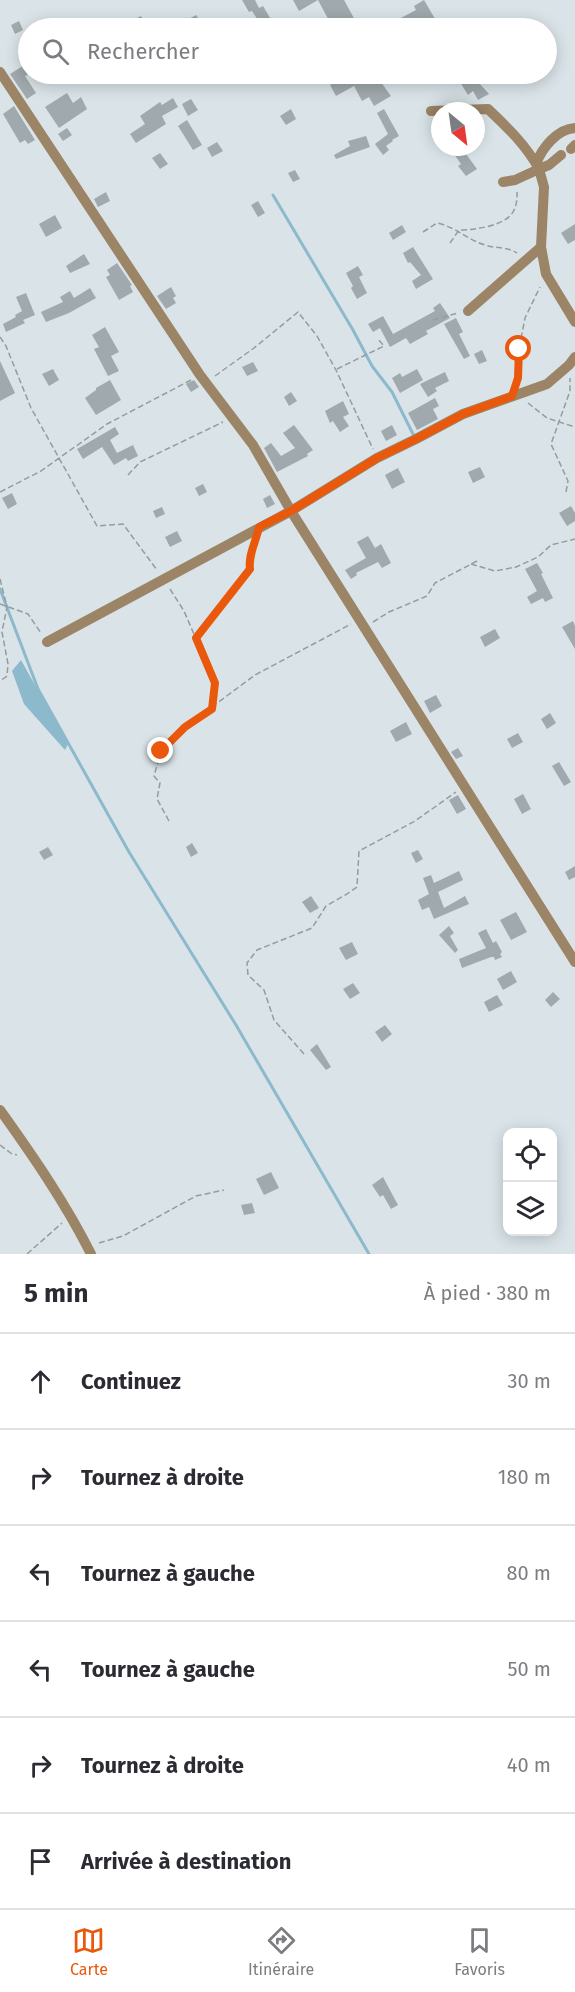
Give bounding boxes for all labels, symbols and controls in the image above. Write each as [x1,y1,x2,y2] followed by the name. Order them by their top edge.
[18,18,557,84] search box
[39,35,72,68] icon: search
[87,38,199,65] text: Rechercher
[431,102,485,156] north arrow
[505,335,531,361] route start
[147,737,173,763] route end
[503,1128,557,1236] map controls
[503,1128,557,1182] button: locate
[503,1182,557,1236] button: layers
[24,1278,88,1309] text: 5 min
[424,1281,551,1305] text: À pied · 380 m
[24,1365,57,1398] icon: ahead
[81,1368,181,1395] text: Continuez
[507,1369,551,1393] text: 30 m
[24,1461,57,1494] icon: right
[81,1464,244,1491] text: Tournez à droite
[498,1465,551,1489] text: 180 m
[24,1557,57,1590] icon: left
[81,1560,255,1587] text: Tournez à gauche
[506,1561,551,1585] text: 80 m
[24,1653,57,1686] icon: left
[81,1656,255,1683] text: Tournez à gauche
[507,1657,551,1681] text: 50 m
[24,1749,57,1782] icon: right
[81,1752,244,1779] text: Tournez à droite
[507,1753,551,1777] text: 40 m
[24,1845,57,1878] icon: arrive
[81,1848,291,1875] text: Arrivée à destination
[70,1924,108,1979] tab: Carte
[248,1924,314,1979] tab: Itinéraire
[454,1924,505,1979] tab: Favoris

